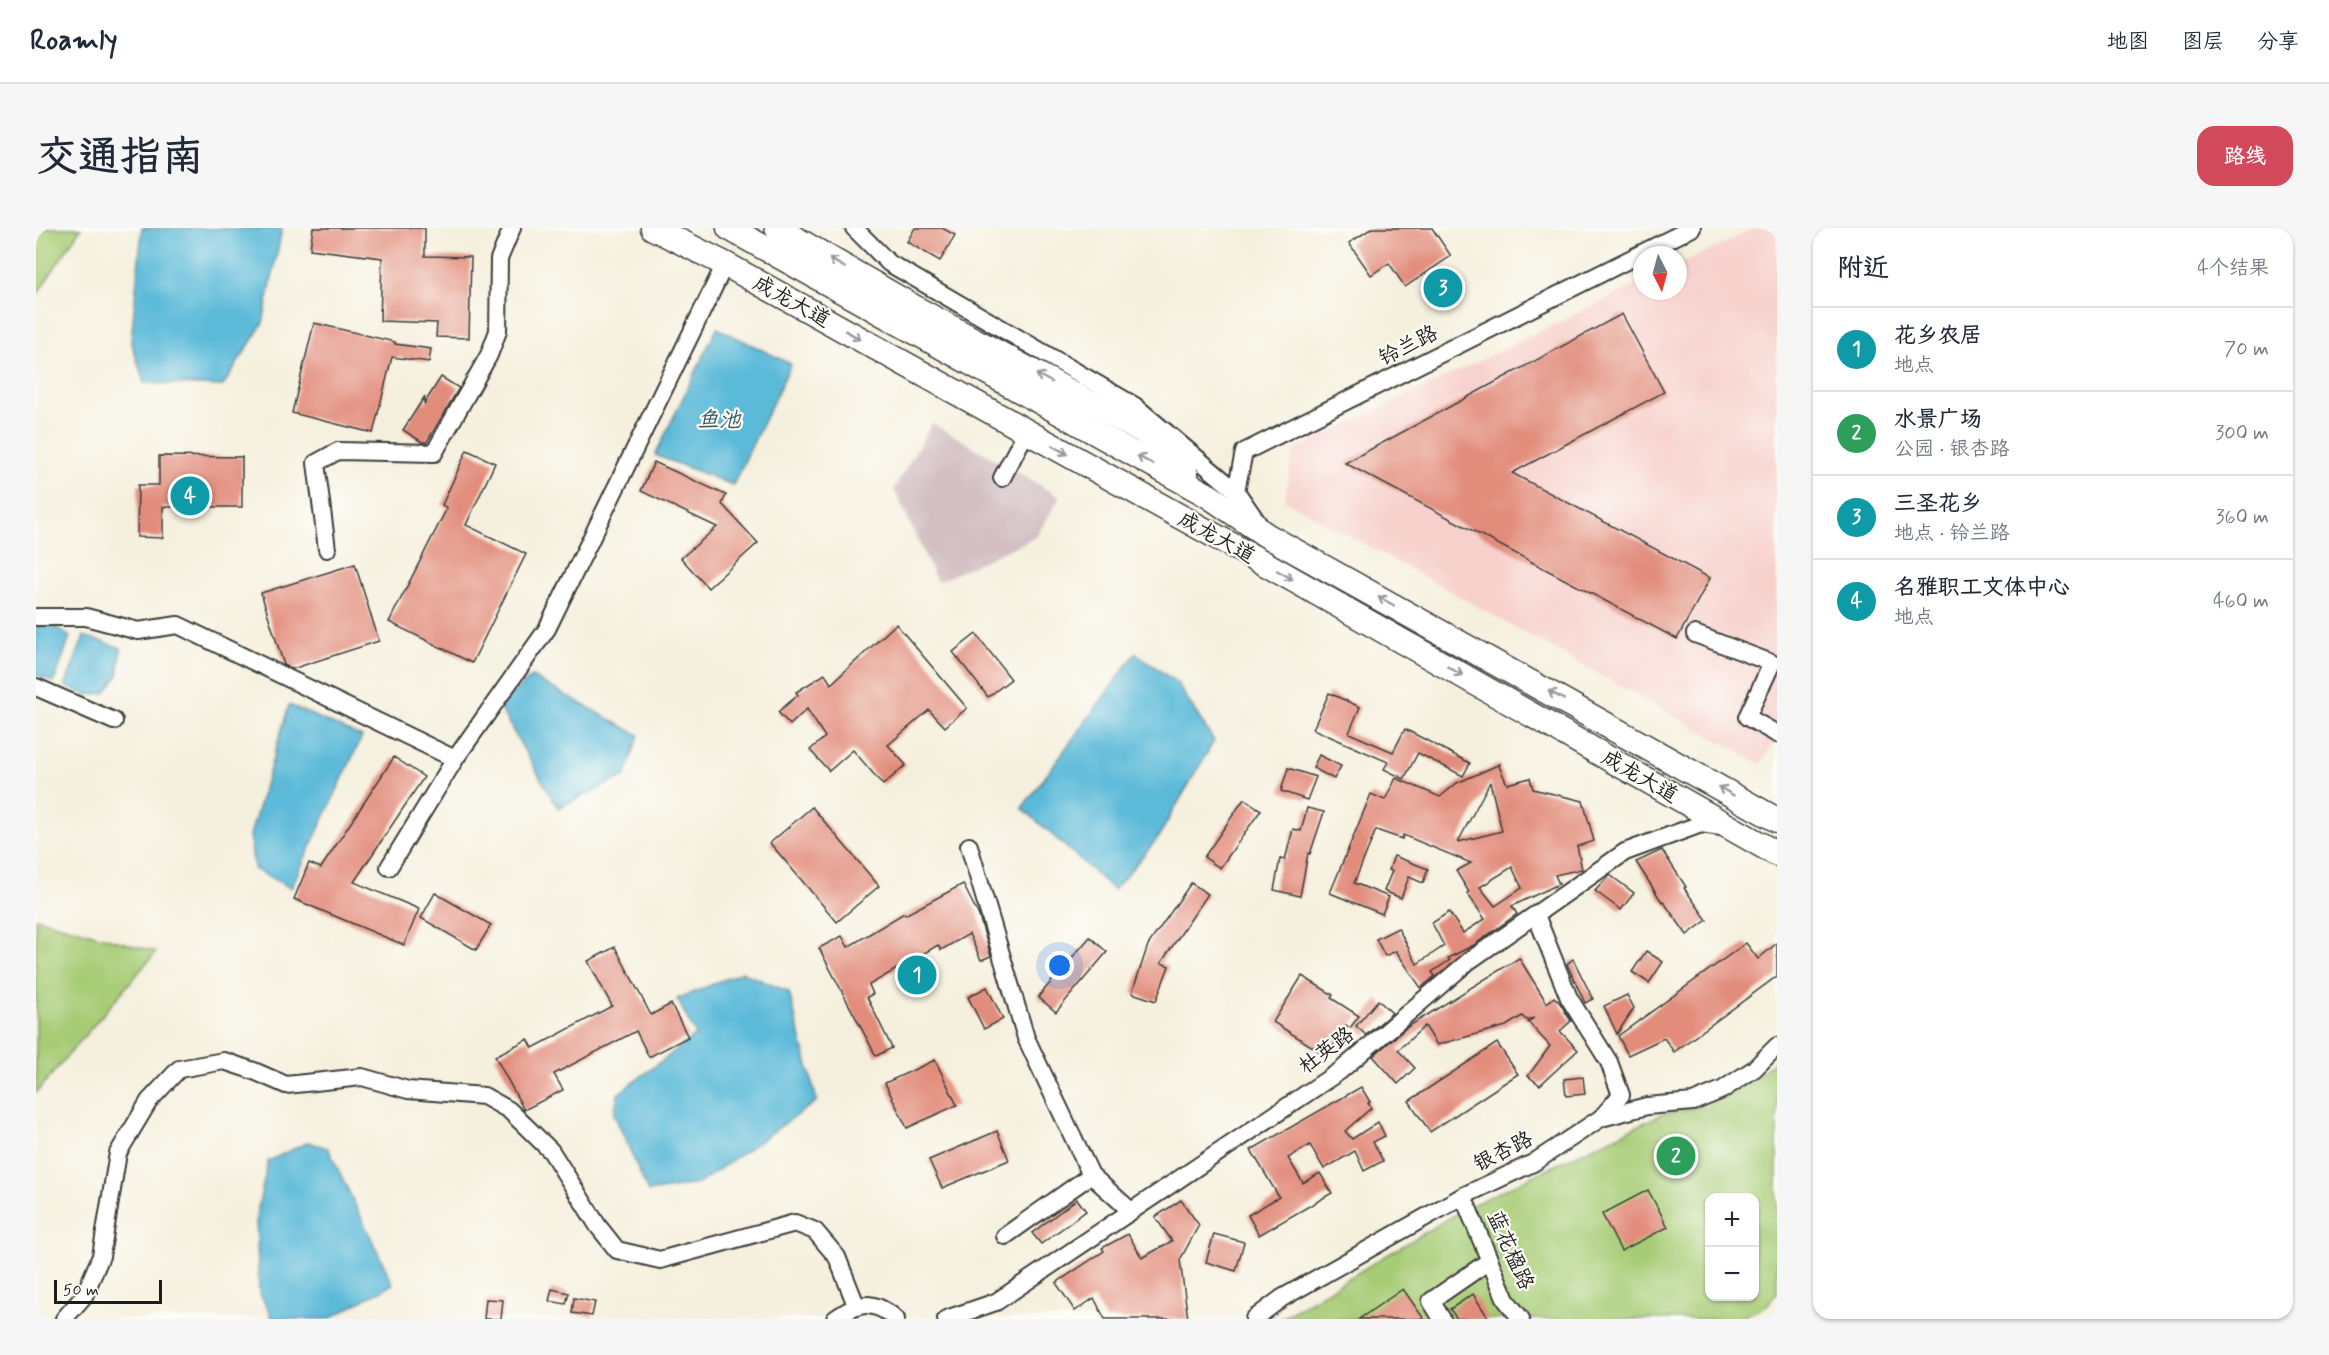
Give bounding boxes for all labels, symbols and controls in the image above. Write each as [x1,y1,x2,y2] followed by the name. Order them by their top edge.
[30,23,118,60] text: Roamly
[2107,28,2149,56] text: 地图
[2182,28,2224,56] text: 图层
[2257,28,2299,56] text: 分享
[2197,126,2293,186] button: 路线
[36,131,204,186] text: 交通指南
[1633,246,1687,300] north arrow
[1837,252,1889,286] text: 附近
[2197,255,2269,282] text: 4个结果
[828,256,845,268] one-way arrow
[1424,266,1462,310] pin: 3
[748,269,835,334] street label: 成龙大道
[1374,319,1443,373] street label: 铃兰路
[1894,322,1982,350] text: 花乡农居
[843,330,861,341] one-way arrow
[1852,336,1861,363] text: 1
[2224,336,2269,363] text: 70 m
[1894,352,1934,379] text: 地点
[1035,372,1053,383] one-way arrow
[1894,406,1982,434] text: 水景广场
[697,407,742,435] water label: 鱼池
[1852,420,1861,447] text: 2
[2215,420,2269,447] text: 300 m
[1894,436,2009,463] text: 公园 · 银杏路
[1050,445,1068,456] one-way arrow
[1137,454,1154,466] one-way arrow
[170,474,210,518] pin: 4
[1894,490,1982,518] text: 三圣花乡
[1852,504,1861,531] text: 3
[2216,504,2269,531] text: 360 m
[1173,505,1260,570] street label: 成龙大道
[1894,520,2009,547] text: 地点 · 铃兰路
[1276,569,1293,581] one-way arrow
[1894,574,2070,602] text: 名雅职工文体中心
[1851,588,1862,615] text: 4
[2213,588,2269,615] text: 460 m
[1378,595,1395,607] one-way arrow
[1894,604,1934,631] text: 地点
[1446,665,1463,677] one-way arrow
[1548,689,1565,701] one-way arrow
[1596,744,1683,810] street label: 成龙大道
[1718,785,1735,797] one-way arrow
[1045,951,1074,980] your location
[898,952,936,998] pin: 1
[1293,1021,1360,1081] street label: 杜英路
[1469,1125,1538,1179] street label: 银杏路
[1656,1134,1696,1178] pin: 2
[1705,1193,1759,1301] map controls
[1705,1193,1759,1247] button: +
[1480,1206,1540,1294] street label: 蓝花楹路
[1705,1247,1759,1301] button: −
[54,1277,162,1304] scale bar
[63,1280,99,1301] text: 50 m

